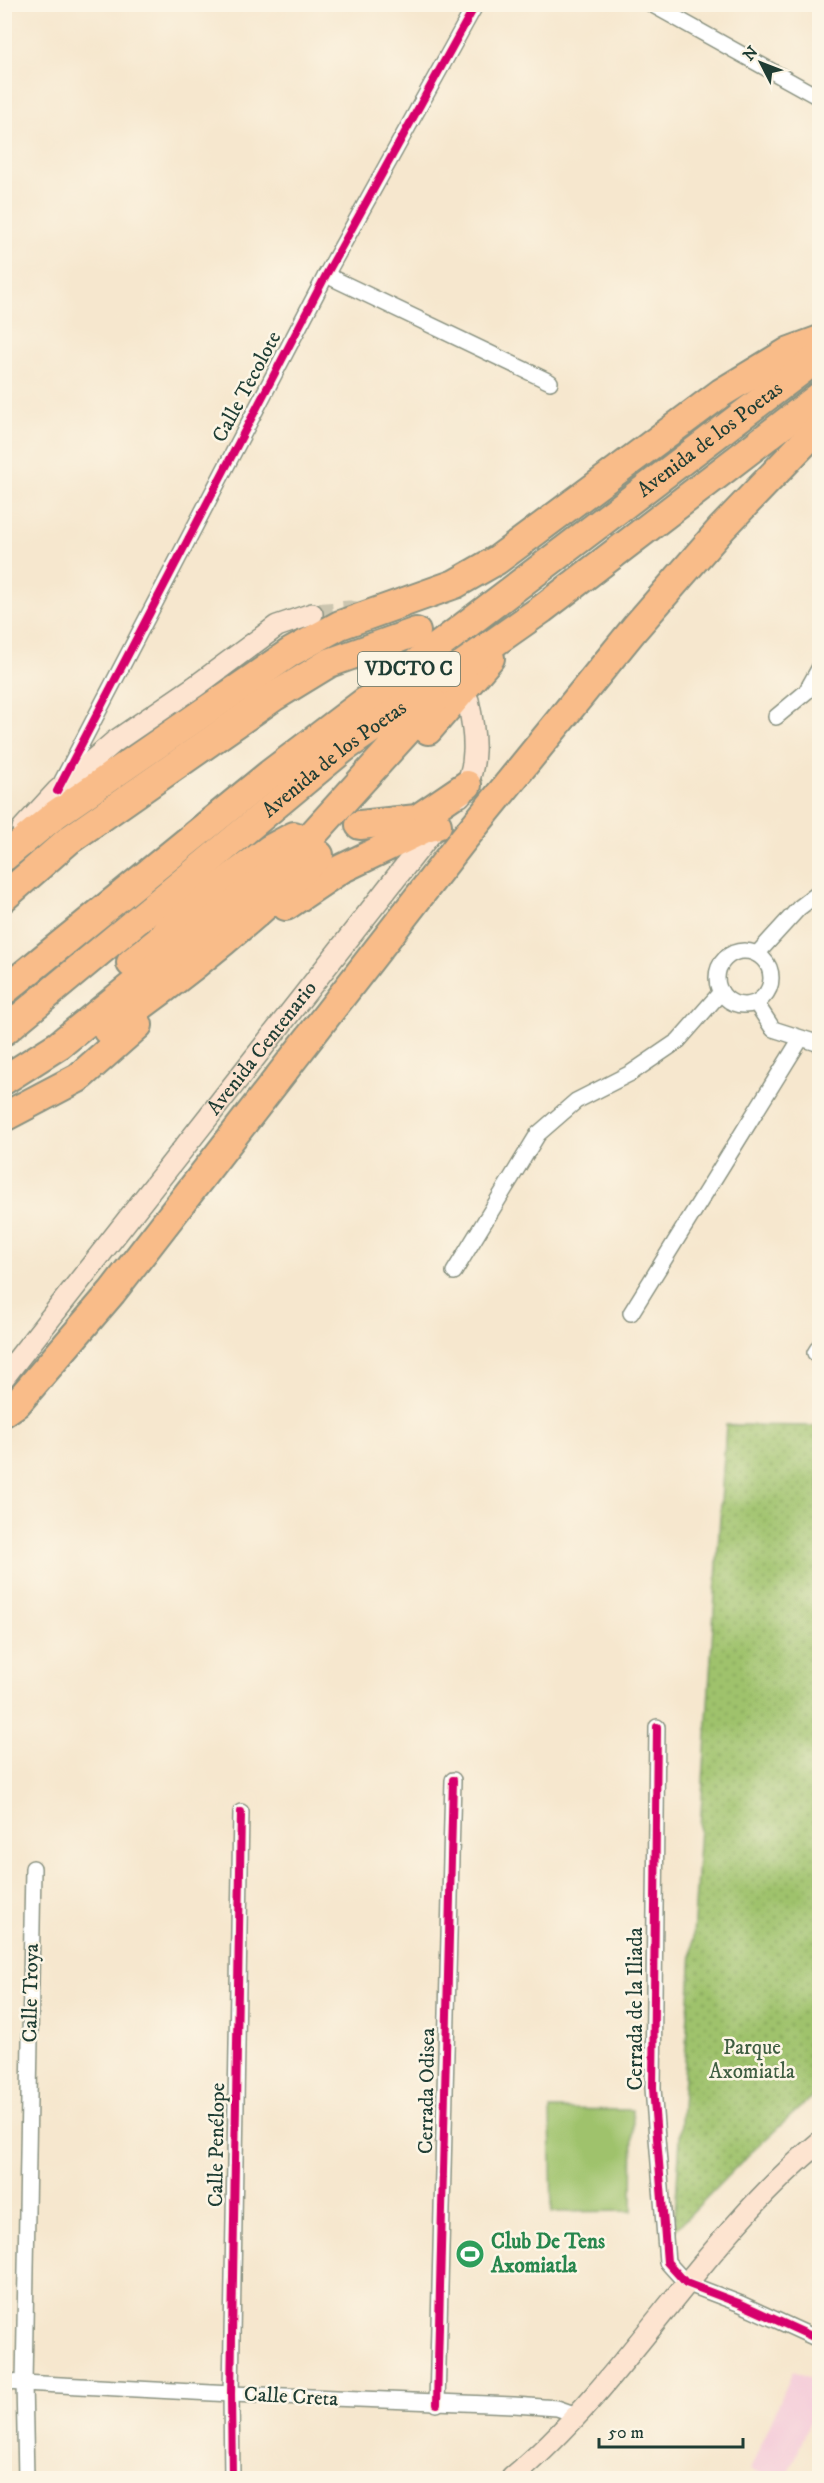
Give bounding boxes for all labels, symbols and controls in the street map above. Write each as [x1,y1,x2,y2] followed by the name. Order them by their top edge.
[731,33,791,93] north arrow
[739,42,762,65] text: N
[207,327,287,447] street label: Calle Tecolote
[632,376,788,503] street label: Avenida de los Poetas
[358,652,460,686] road number: VDCTO C
[257,695,412,824] street label: Avenida de los Poetas
[201,976,323,1121] street label: Avenida Centenario
[623,1927,649,2091] street label: Cerrada de la Iliada
[17,1943,45,2043] street label: Calle Troya
[413,2027,441,2154] street label: Cerrada Odisea
[709,2035,795,2085] park label: Parque Axomiatla
[203,2082,231,2207] street label: Calle Penélope
[490,2229,605,2279] place label: Club De Tens Axomiatla
[454,2238,486,2270] sports icon: Club De Tens Axomiatla
[243,2382,339,2412] street label: Calle Creta
[599,2411,743,2449] scale bar
[608,2422,644,2444] text: 50 m

